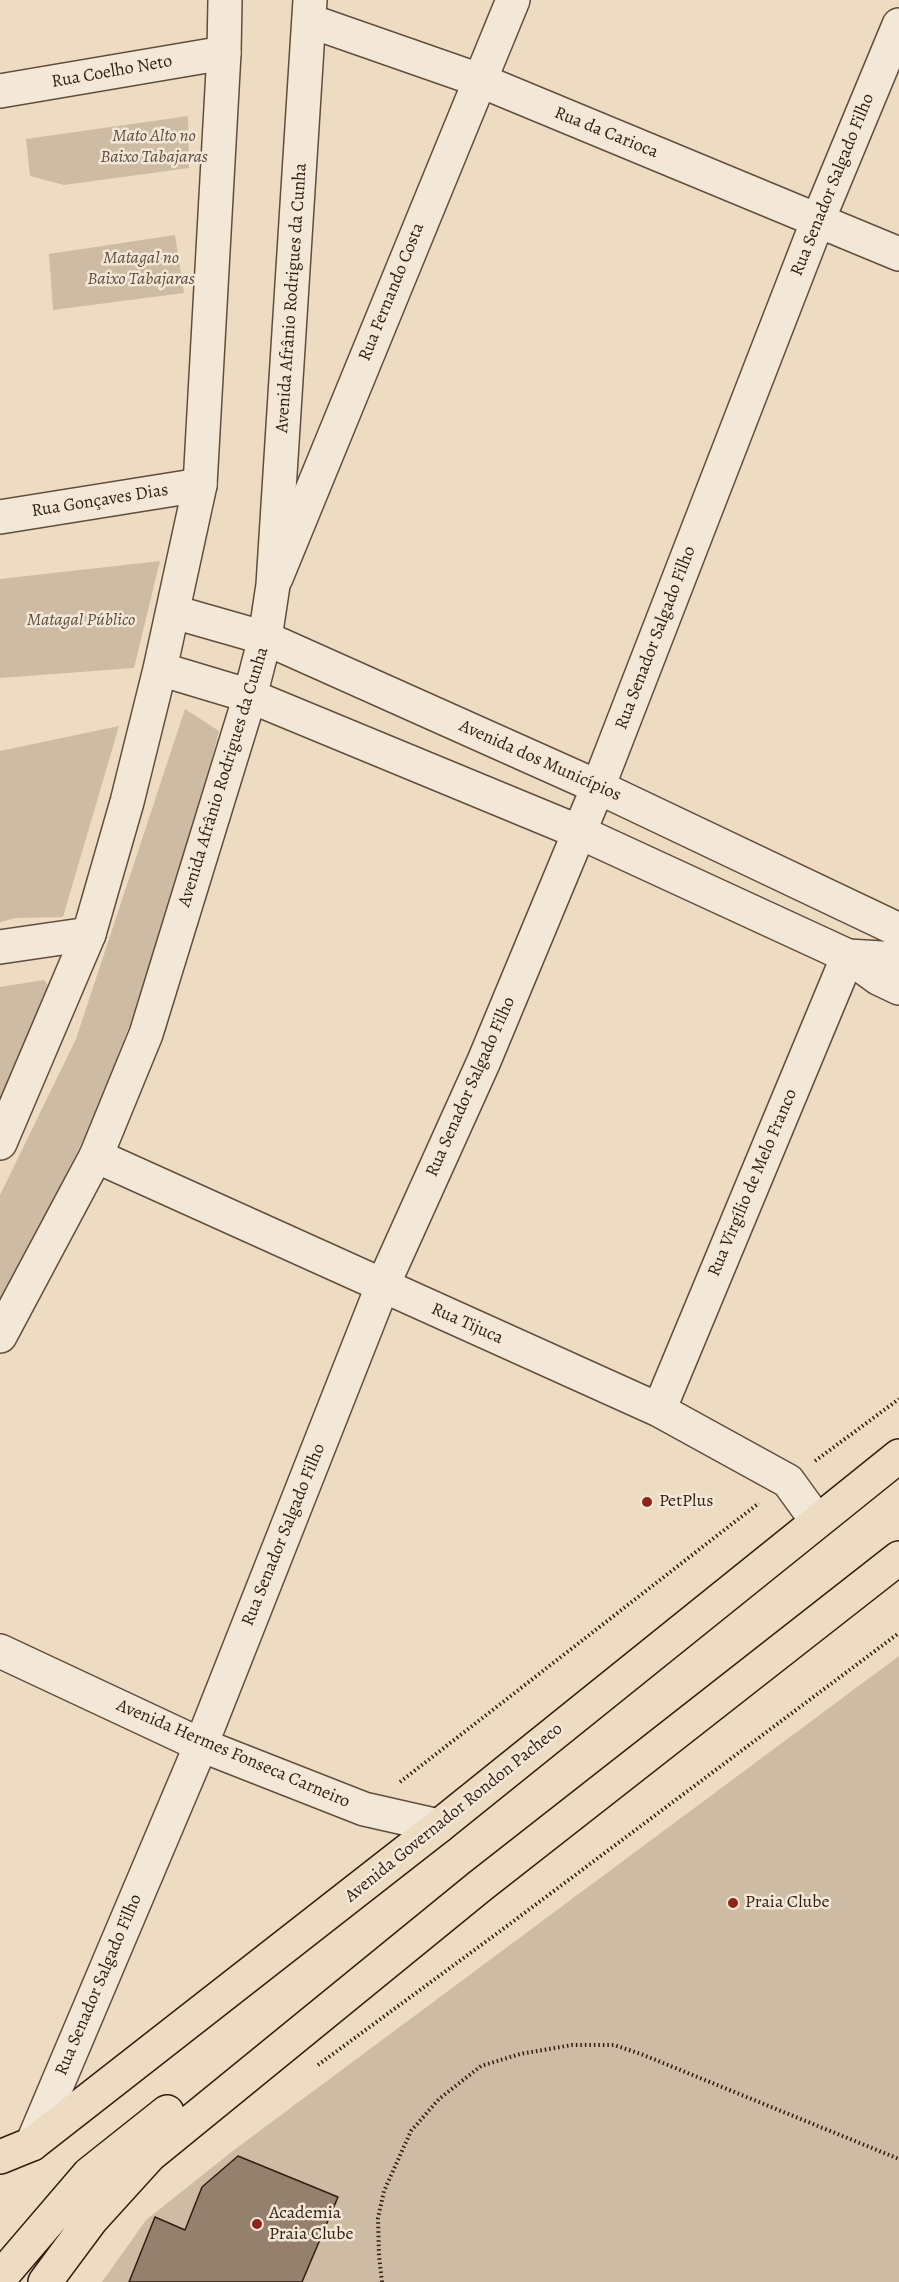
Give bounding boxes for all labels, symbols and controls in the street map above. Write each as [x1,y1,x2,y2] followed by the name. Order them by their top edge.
[50,51,174,93] street label: Rua Coelho Neto
[786,91,880,279] street label: Rua Senador Salgado Filho
[551,102,661,164] street label: Rua da Carioca
[100,126,208,168] park label: Mato Alto no Baixo Tabajaras
[272,162,312,434] street label: Avenida Afrânio Rodrigues da Cunha
[354,220,430,364] street label: Rua Fernando Costa
[87,248,195,290] park label: Matagal no Baixo Tabajaras
[30,480,170,522] street label: Rua Gonçaves Dias
[611,543,701,733] street label: Rua Senador Salgado Filho
[27,610,135,632] park label: Matagal Público
[174,644,274,910] street label: Avenida Afrânio Rodrigues da Cunha
[456,716,624,806] street label: Avenida dos Municípios
[421,994,521,1180] street label: Rua Senador Salgado Filho
[704,1086,802,1280] street label: Rua Virgílio de Melo Franco
[428,1299,506,1349] street label: Rua Tijuca
[237,1441,331,1629] street label: Rua Senador Salgado Filho
[659,1491,713,1513] place label: PetPlus
[640,1495,654,1509] marker: PetPlus
[113,1695,353,1813] street label: Avenida Hermes Fonseca Carneiro
[341,1718,567,1908] street label: Avenida Governador Rondon Pacheco
[51,1891,147,2079] street label: Rua Senador Salgado Filho
[745,1892,829,1914] place label: Praia Clube
[726,1896,740,1910] marker: Praia Clube
[269,2203,353,2246] place label: Academia Praia Clube
[250,2217,264,2231] marker: Academia Praia Clube

